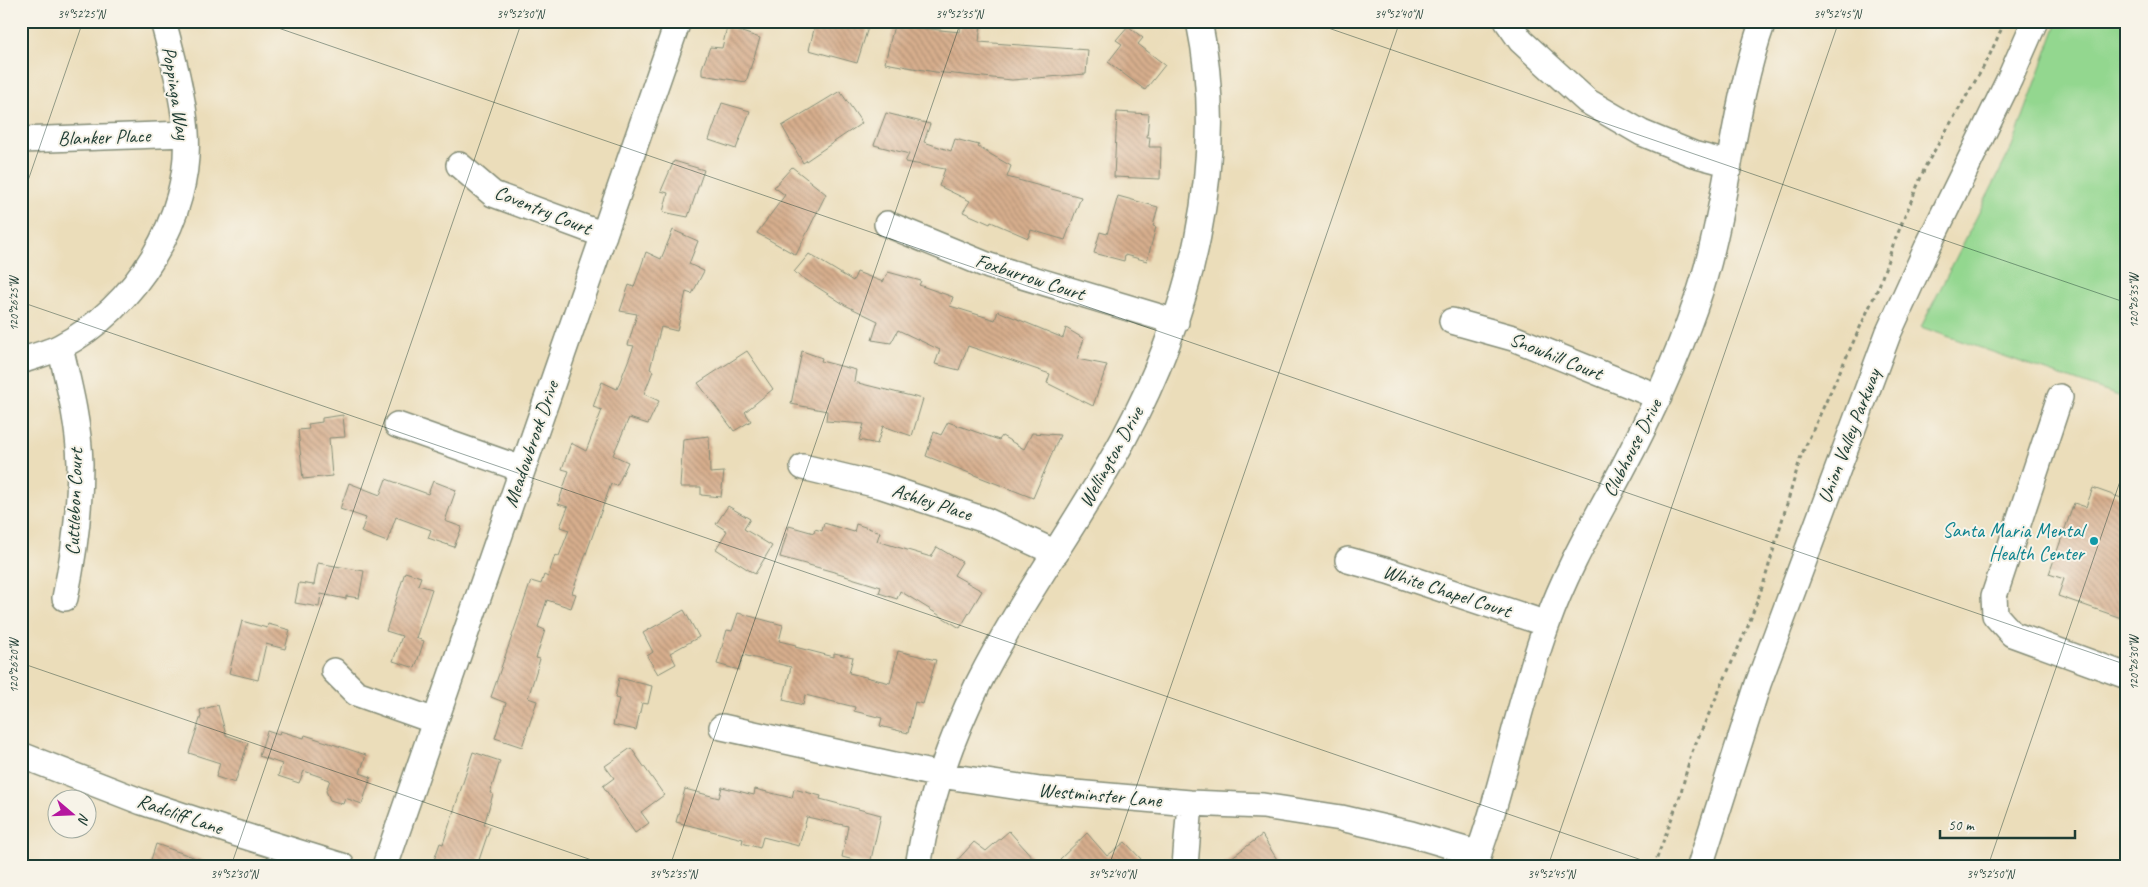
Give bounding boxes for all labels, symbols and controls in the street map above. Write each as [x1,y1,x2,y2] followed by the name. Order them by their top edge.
[57,6,106,22] text: 34°52'25"N
[496,6,545,22] text: 34°52'30"N
[935,6,984,22] text: 34°52'35"N
[1374,6,1423,22] text: 34°52'40"N
[1813,6,1862,22] text: 34°52'45"N
[156,45,196,142] street label: Poppinga Way
[57,123,152,151] street label: Blanker Place
[491,179,597,242] street label: Coventry Court
[972,248,1090,307] street label: Foxburrow Court
[2126,272,2142,328] text: 120°26'35"W
[6,275,22,331] text: 120°26'25"W
[1506,326,1608,387] street label: Snowhill Court
[1812,363,1887,507] street label: Union Valley Parkway
[498,376,565,510] street label: Meadowbrook Drive
[1597,394,1668,501] street label: Clubhouse Drive
[1073,401,1150,512] street label: Wellington Drive
[60,446,88,556] street label: Cuttlebon Court
[889,477,976,527] street label: Ashley Place
[1942,518,2088,566] place label: Santa Maria Mental Health Center
[2088,535,2100,547] marker: Santa Maria Mental Health Center
[1380,559,1516,624] street label: White Chapel Court
[2126,634,2142,690] text: 120°26'30"W
[6,637,22,693] text: 120°26'20"W
[1038,777,1164,813] street label: Westminster Lane
[134,788,227,841] street label: Radcliff Lane
[48,790,98,840] north arrow
[1940,807,2076,839] scale bar
[74,811,93,827] text: N
[1948,816,1975,835] text: 50 m
[210,866,259,882] text: 34°52'30"N
[649,866,698,882] text: 34°52'35"N
[1088,866,1137,882] text: 34°52'40"N
[1527,866,1576,882] text: 34°52'45"N
[1966,866,2015,882] text: 34°52'50"N

